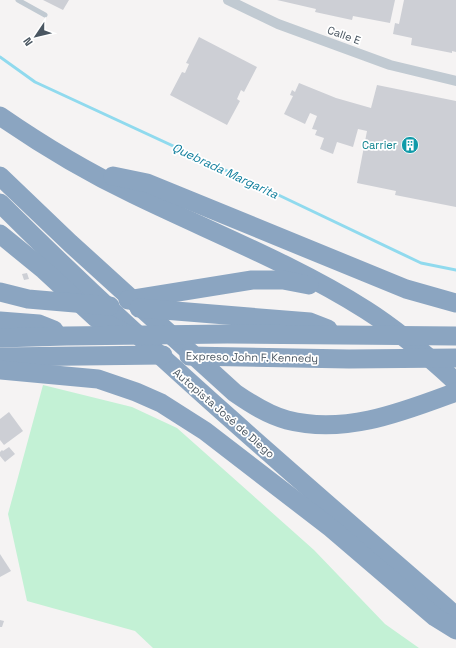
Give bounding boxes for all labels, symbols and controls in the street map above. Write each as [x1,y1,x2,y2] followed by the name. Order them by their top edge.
[16,16,56,56] north arrow
[325,23,363,47] street label: Calle E
[20,35,36,49] text: N
[400,135,420,155] building icon: Carrier
[362,138,397,152] place label: Carrier
[169,139,281,203] water label: Quebrada Margarita
[186,349,318,365] street label: Expreso John F. Kennedy
[170,365,278,461] street label: Autopista José de Diego

